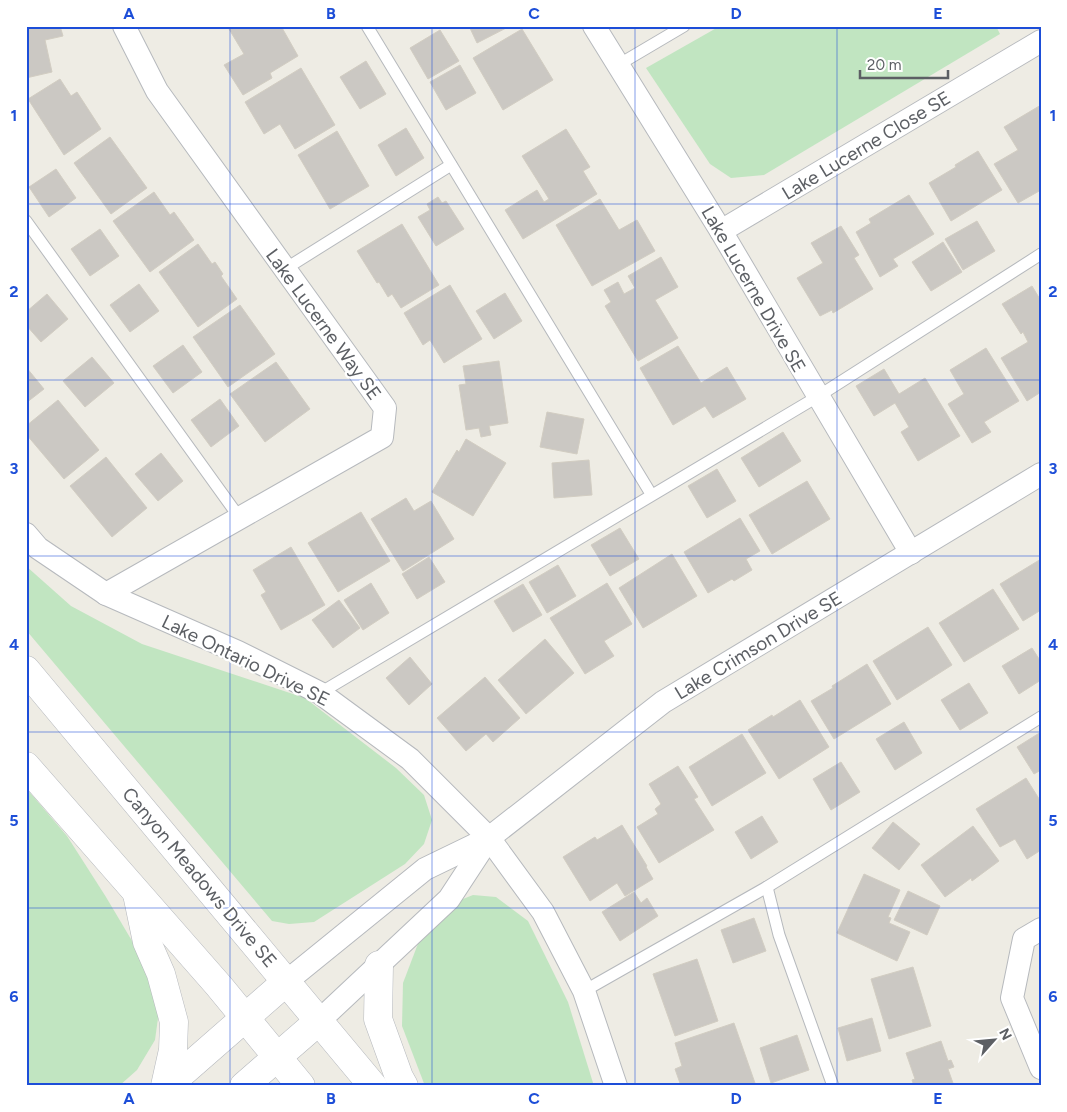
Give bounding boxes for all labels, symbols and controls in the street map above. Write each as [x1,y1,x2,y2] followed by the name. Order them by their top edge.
[123,4,135,23] text: A
[326,4,336,23] text: B
[528,4,540,23] text: C
[730,4,742,23] text: D
[933,4,943,23] text: E
[860,48,947,80] scale bar
[867,56,901,74] text: 20 m
[778,86,955,205] street label: Lake Lucerne Close SE
[11,106,17,125] text: 1
[1050,106,1056,125] text: 1
[697,202,811,377] street label: Lake Lucerne Drive SE
[261,244,386,404] street label: Lake Lucerne Way SE
[9,282,19,301] text: 2
[1048,282,1058,301] text: 2
[10,459,19,478] text: 3
[1049,459,1058,478] text: 3
[670,586,846,704] street label: Lake Crimson Drive SE
[158,610,333,711] street label: Lake Ontario Drive SE
[9,635,19,654] text: 4
[1048,635,1058,654] text: 4
[118,783,282,972] street label: Canyon Meadows Drive SE
[9,811,19,830] text: 5
[1048,811,1058,830] text: 5
[9,987,19,1006] text: 6
[1048,987,1058,1006] text: 6
[970,1014,1020,1064] north arrow
[995,1026,1015,1043] text: N
[123,1089,135,1108] text: A
[326,1089,336,1108] text: B
[528,1089,540,1108] text: C
[730,1089,742,1108] text: D
[933,1089,943,1108] text: E

